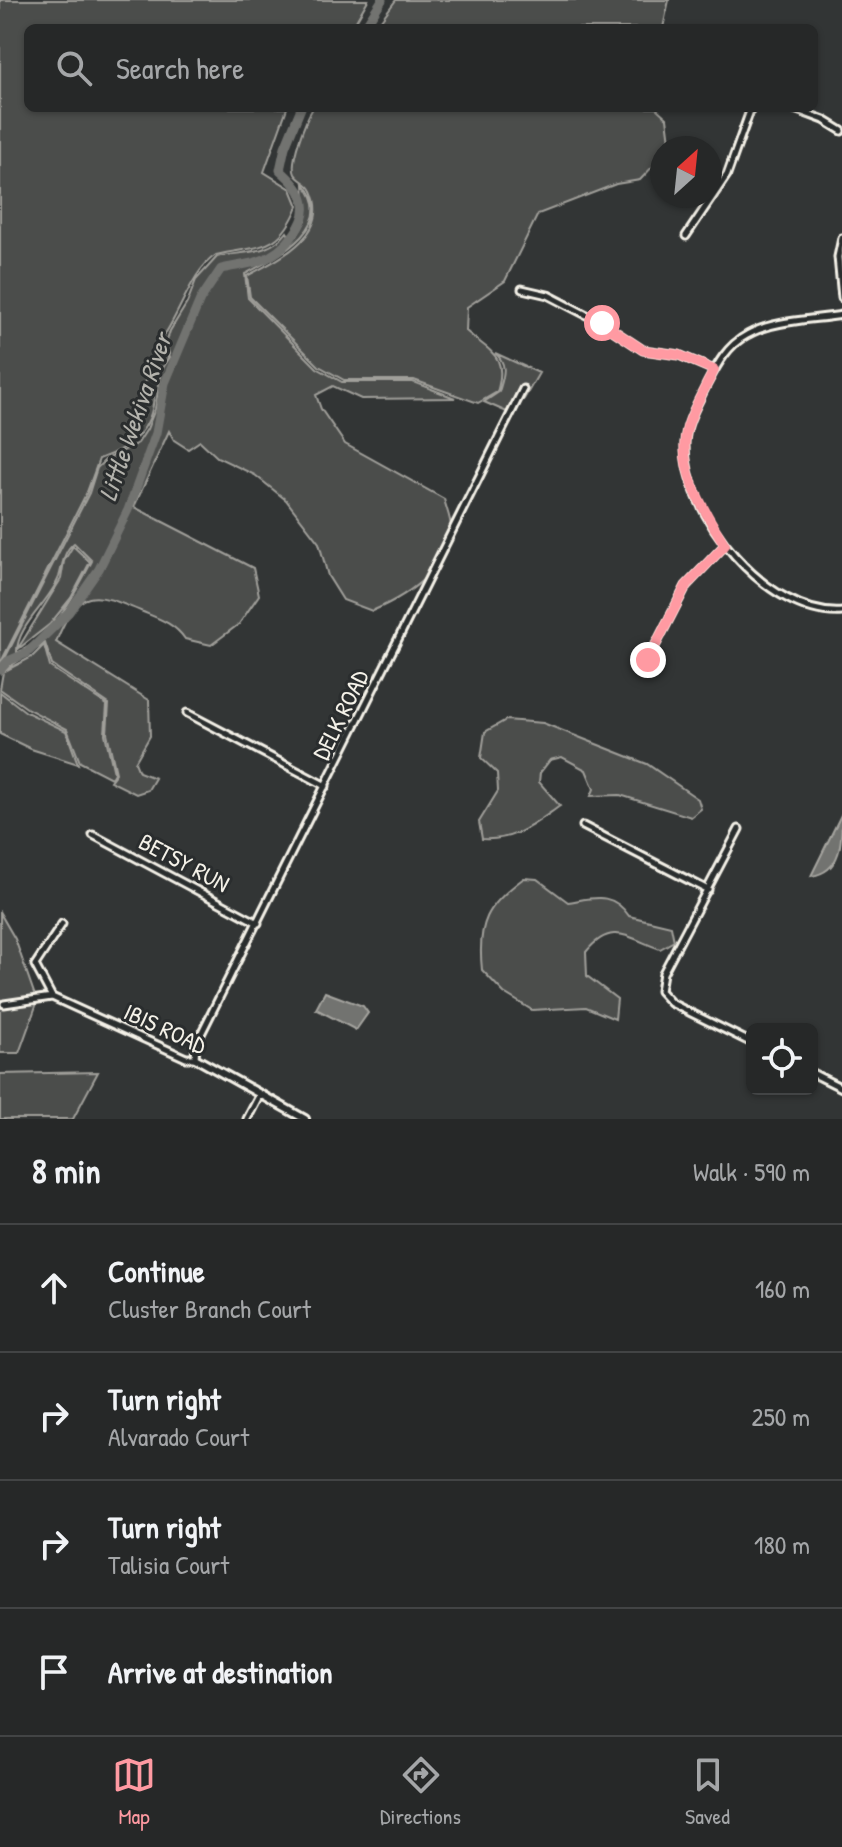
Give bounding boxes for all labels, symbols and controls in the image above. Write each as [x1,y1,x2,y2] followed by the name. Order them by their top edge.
[24,24,818,112] search box
[52,46,96,90] icon: search
[116,48,244,88] text: Search here
[650,136,722,208] north arrow
[584,305,620,341] route start
[90,326,180,505] water label: Little Wekiva River
[630,642,666,678] route end
[305,664,376,765] street label: DELK ROAD
[134,825,235,899] street label: BETSY RUN
[119,995,212,1061] street label: IBIS ROAD
[746,1023,818,1095] map controls
[746,1023,818,1095] button: locate
[32,1148,101,1194] text: 8 min
[693,1154,810,1189] text: Walk · 590 m
[108,1251,205,1291] text: Continue
[32,1266,76,1310] icon: ahead
[755,1271,810,1306] text: 160 m
[108,1291,311,1326] text: Cluster Branch Court
[108,1379,221,1419] text: Turn right
[32,1394,76,1438] icon: right
[752,1399,810,1434] text: 250 m
[108,1419,249,1454] text: Alvarado Court
[108,1507,221,1547] text: Turn right
[32,1522,76,1566] icon: right
[754,1527,810,1562] text: 180 m
[108,1547,229,1582] text: Talisia Court
[32,1650,76,1694] icon: arrive
[108,1652,333,1692] text: Arrive at destination
[112,1753,156,1831] tab: Map
[380,1753,461,1831] tab: Directions
[685,1753,730,1831] tab: Saved

